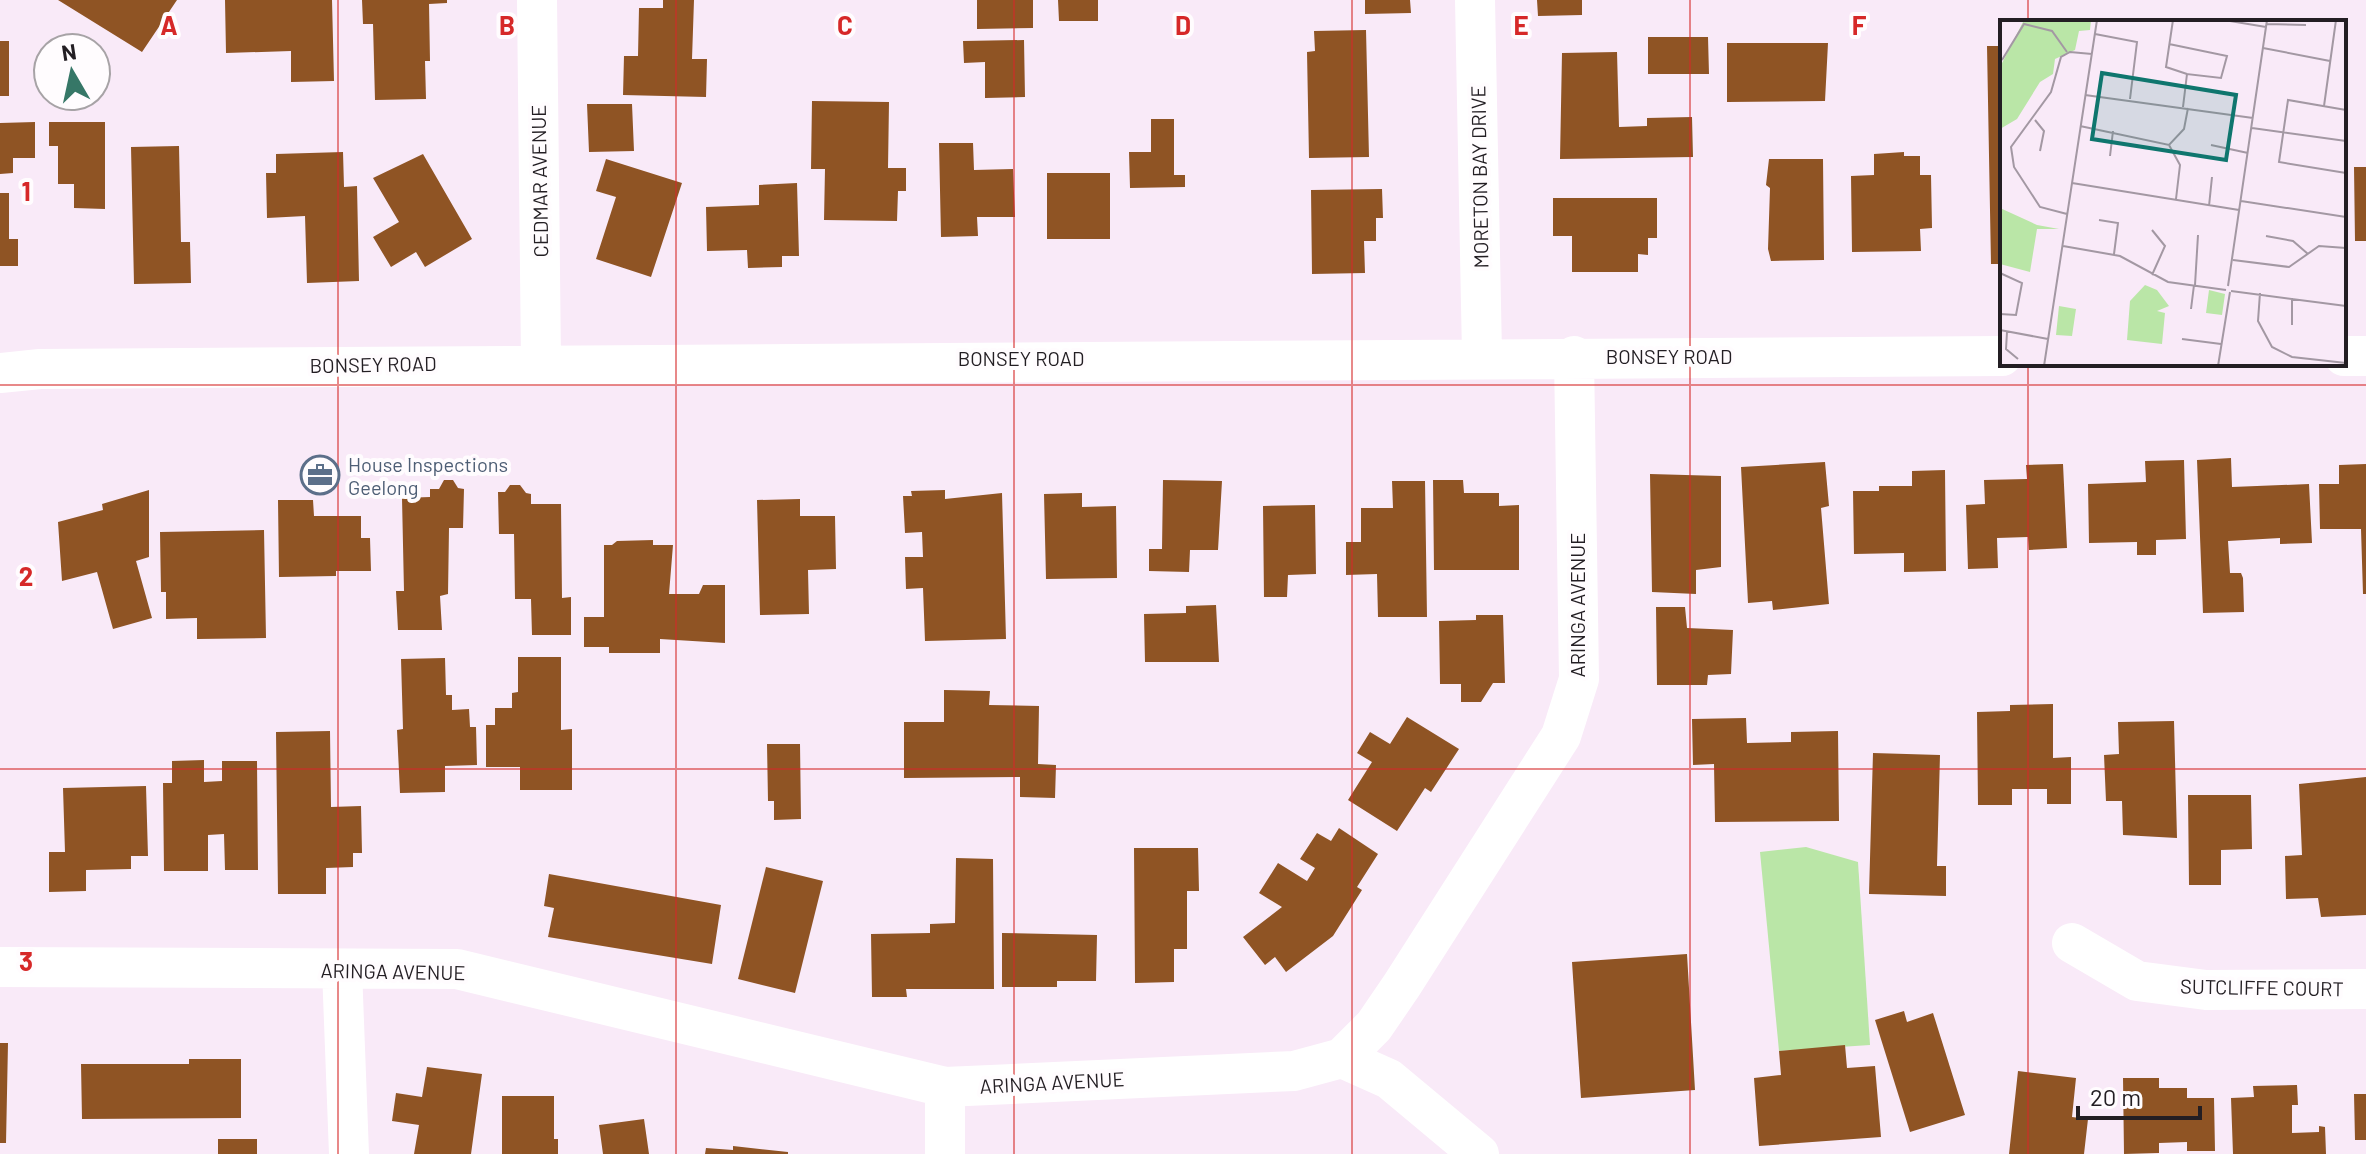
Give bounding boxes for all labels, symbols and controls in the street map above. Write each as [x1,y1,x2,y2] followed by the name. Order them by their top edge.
[160,9,178,40] text: A
[499,9,515,40] text: B
[837,9,853,40] text: C
[1175,9,1191,40] text: D
[1513,9,1529,40] text: E
[1852,9,1867,40] text: F
[2000,20,2346,366] inset map
[32,32,112,112] north arrow
[59,37,78,65] text: N
[1465,85,1493,269] street label: MORETON BAY DRIVE
[526,104,552,258] street label: CEDMAR AVENUE
[21,175,31,206] text: 1
[1606,344,1732,368] street label: BONSEY ROAD
[958,346,1084,370] street label: BONSEY ROAD
[309,351,437,377] street label: BONSEY ROAD
[348,452,508,499] place label: House Inspections Geelong
[299,454,341,496] office icon: House Inspections Geelong
[1565,533,1589,677] street label: ARINGA AVENUE
[19,560,33,591] text: 2
[19,945,33,976] text: 3
[320,958,466,984] street label: ARINGA AVENUE
[2180,974,2344,1000] street label: SUTCLIFFE COURT
[979,1066,1125,1098] street label: ARINGA AVENUE
[2078,1070,2200,1120] scale bar
[2090,1082,2141,1111] text: 20 m

